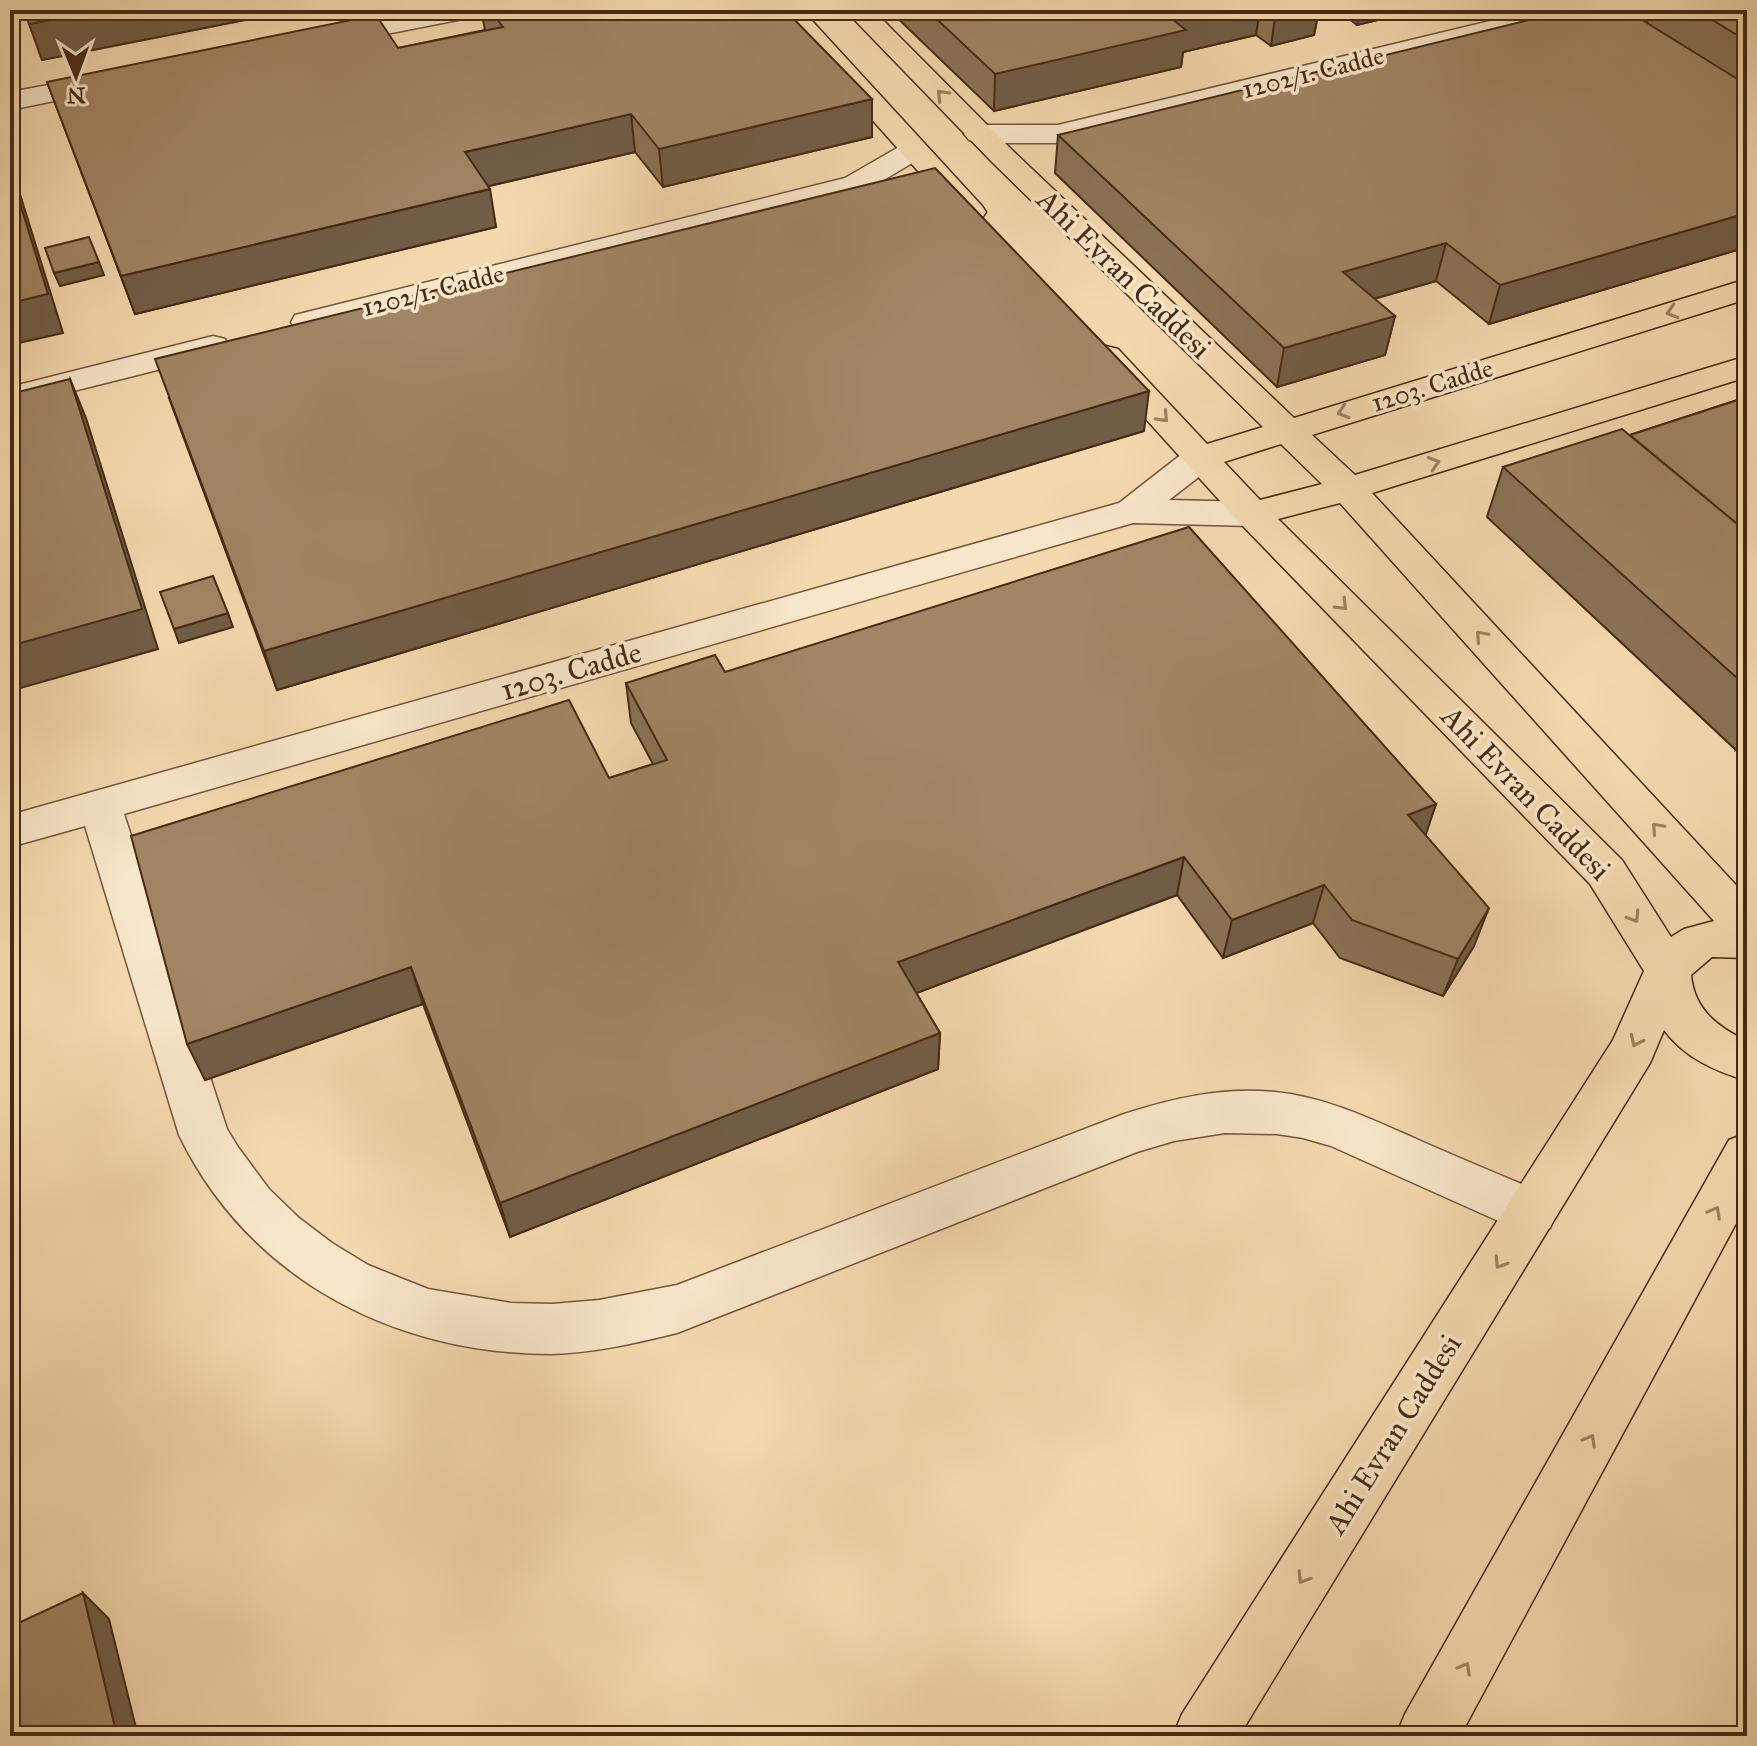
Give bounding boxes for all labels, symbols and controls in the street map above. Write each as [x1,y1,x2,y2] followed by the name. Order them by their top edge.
[36,36,116,116] north arrow
[1239,39,1387,105] street label: 1202/1. Cadde
[66,82,86,109] text: N
[937,90,951,104] one-way arrow
[1028,180,1219,366] street label: Ahi Evran Caddesi
[359,257,507,323] street label: 1202/1. Cadde
[1666,303,1680,319] one-way arrow
[1367,351,1497,419] street label: 1203. Cadde
[1337,403,1351,419] one-way arrow
[1153,408,1167,423] one-way arrow
[1427,456,1441,472] one-way arrow
[1333,596,1347,610] one-way arrow
[1476,631,1491,645] one-way arrow
[497,634,645,708] street label: 1203. Cadde
[1432,697,1618,888] street label: Ahi Evran Caddesi
[1651,823,1666,837] one-way arrow
[1625,908,1640,923] one-way arrow
[1630,1033,1646,1047] one-way arrow
[1706,1206,1721,1220] one-way arrow
[1495,1254,1510,1268] one-way arrow
[1316,1328,1469,1542] street label: Ahi Evran Caddesi
[1581,1434,1596,1448] one-way arrow
[1297,1569,1312,1584] one-way arrow
[1455,1662,1471,1676] one-way arrow

